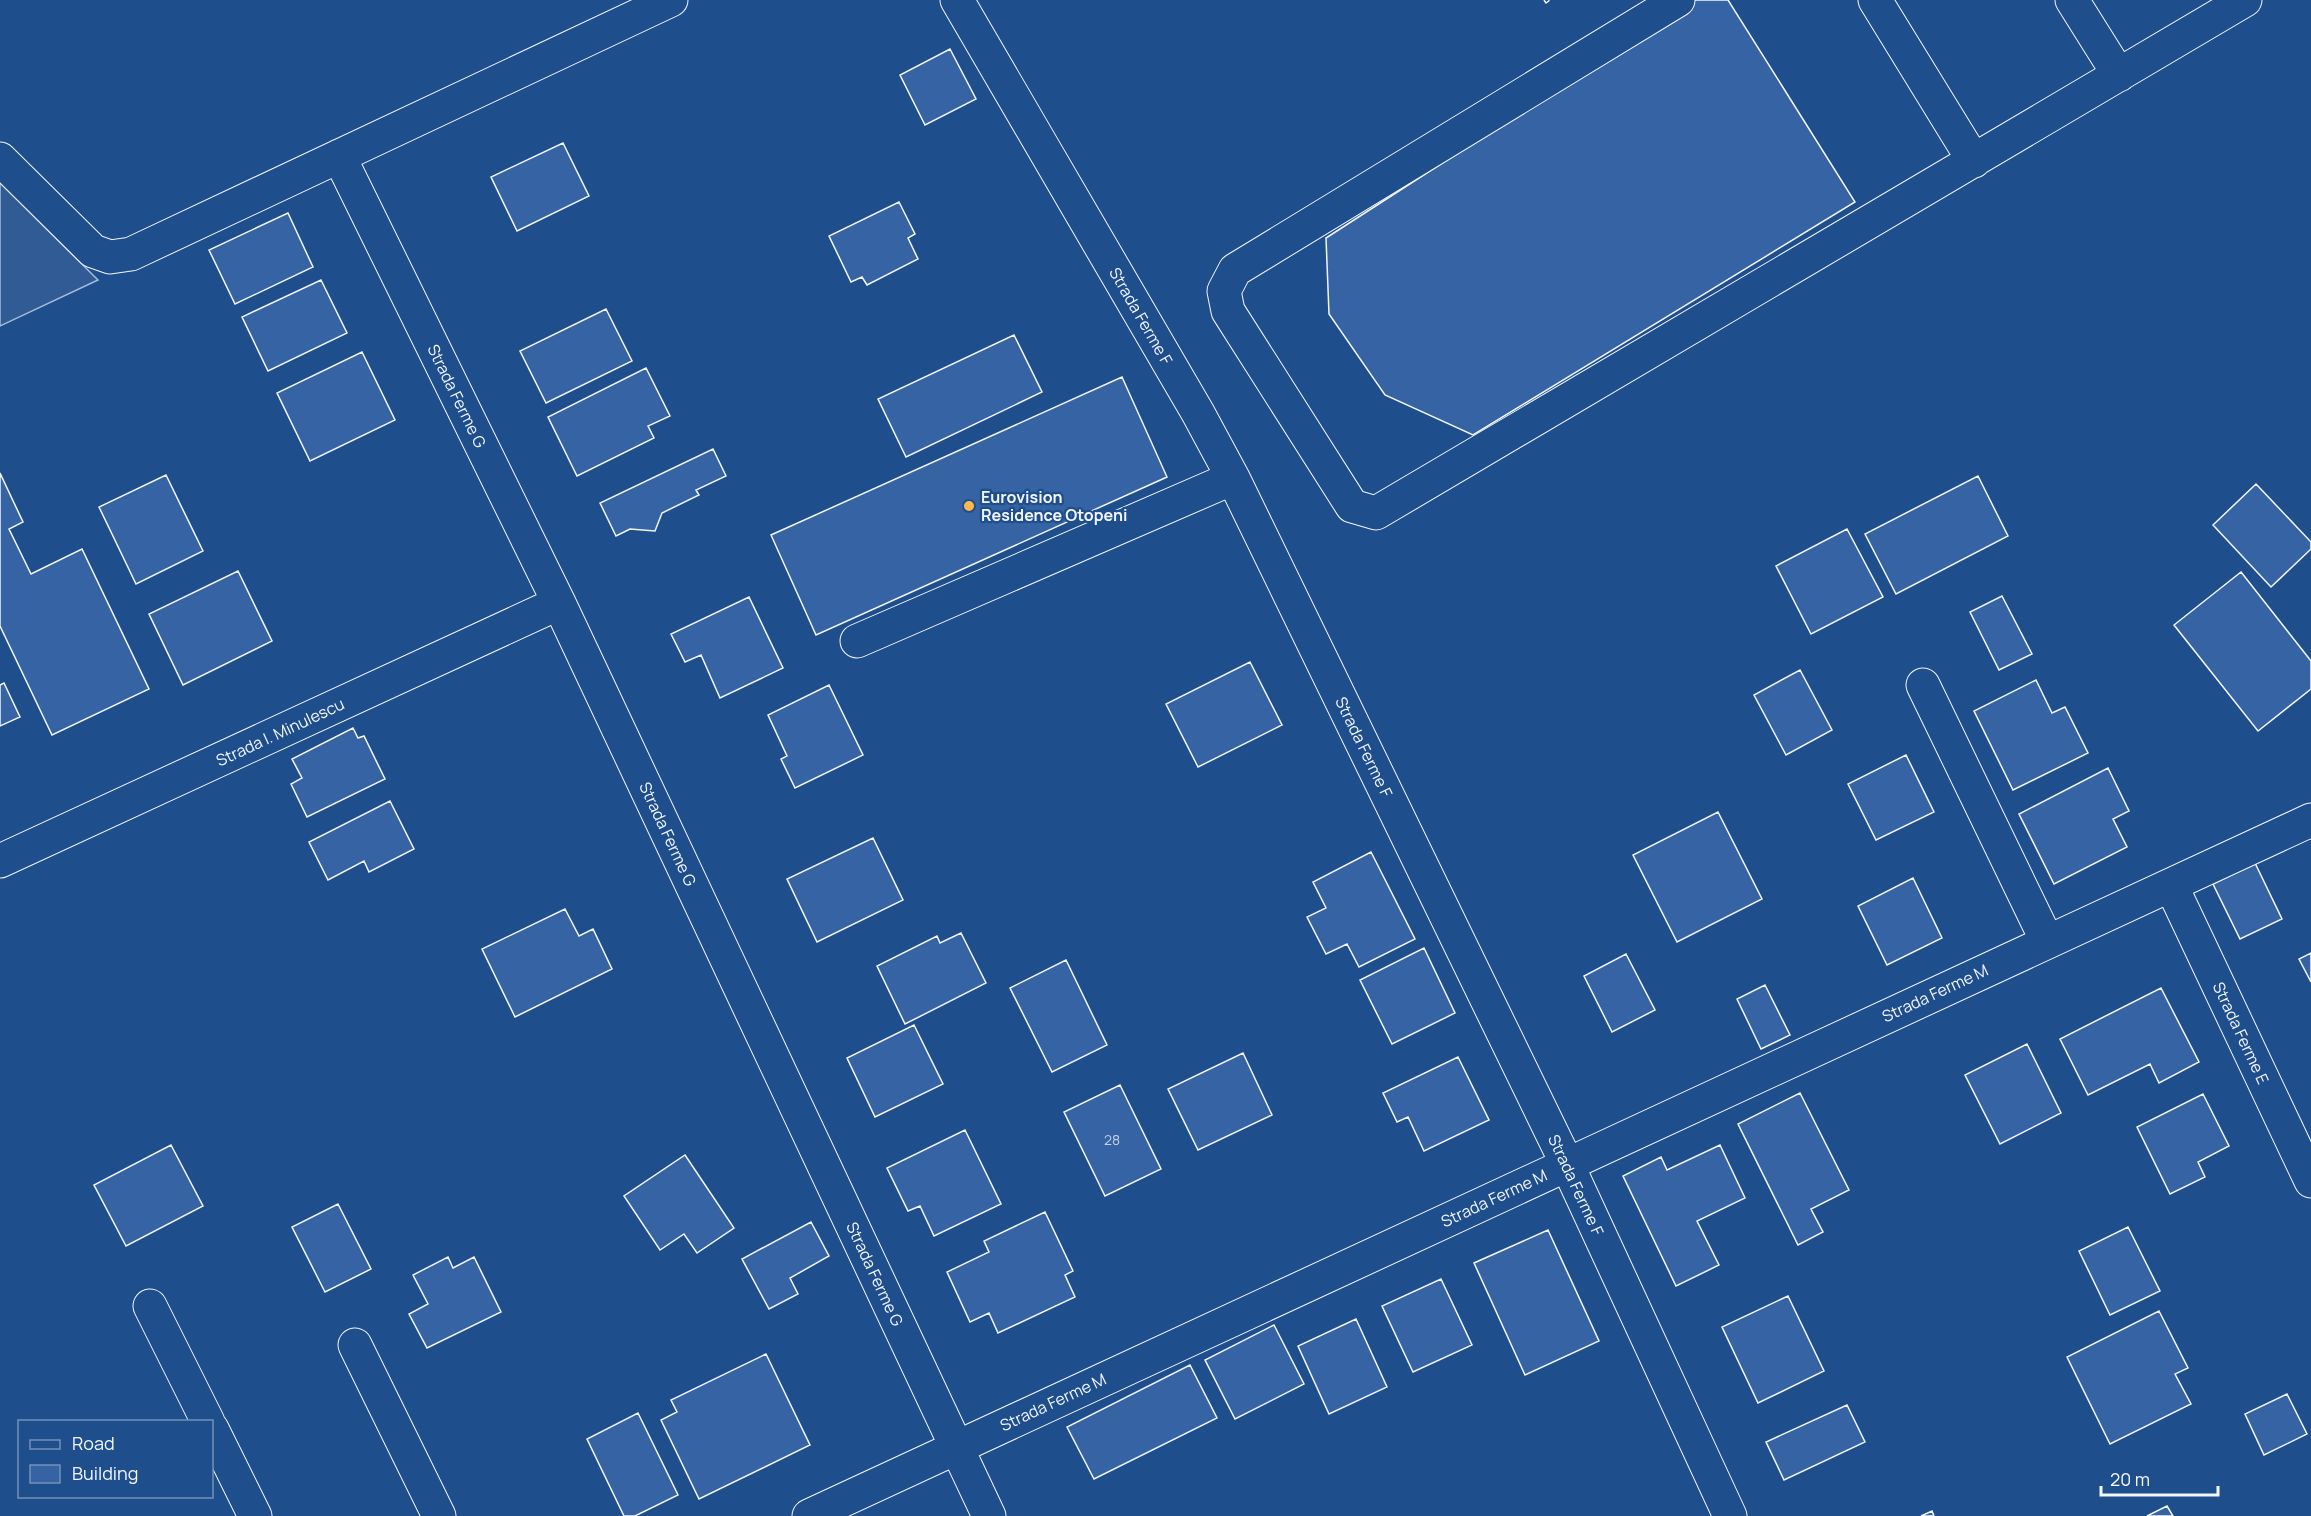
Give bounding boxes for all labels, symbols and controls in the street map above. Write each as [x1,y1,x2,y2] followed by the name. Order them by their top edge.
[1104,263,1178,369] street label: Strada Ferme F
[422,341,492,451] street label: Strada Ferme G
[981,486,1127,526] place label: Eurovision Residence Otopeni
[962,499,976,513] marker: Eurovision Residence Otopeni
[212,693,348,771] street label: Strada I. Minulescu
[1330,693,1398,801] street label: Strada Ferme F
[634,778,702,890] street label: Strada Ferme G
[1878,959,1992,1027] street label: Strada Ferme M
[2208,978,2274,1088] street label: Strada Ferme E
[1104,1130,1120,1149] house number: 28
[1543,1131,1609,1239] street label: Strada Ferme F
[1437,1164,1551,1232] street label: Strada Ferme M
[841,1218,909,1330] street label: Strada Ferme G
[996,1368,1110,1436] street label: Strada Ferme M
[18,1420,213,1498] legend
[72,1431,115,1455] text: Road
[2101,1459,2218,1497] scale bar
[72,1461,138,1485] text: Building
[2110,1467,2150,1491] text: 20 m

